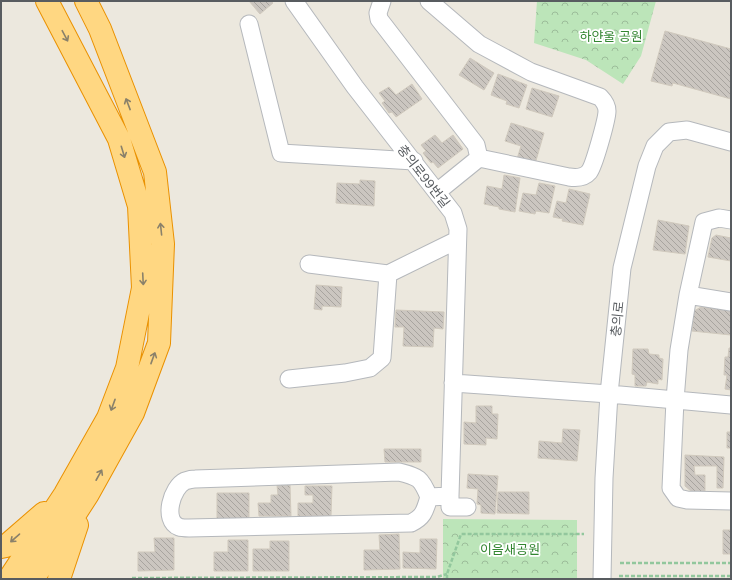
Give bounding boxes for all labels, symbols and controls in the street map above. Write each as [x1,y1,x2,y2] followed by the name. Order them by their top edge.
[579,28,643,46] park label: 하얀울 공원
[61,29,69,41] one-way arrow
[124,99,132,111] one-way arrow
[393,141,454,212] street label: 충의로99번길
[120,145,127,158] one-way arrow
[158,223,165,236] one-way arrow
[139,272,146,285] one-way arrow
[607,300,629,338] street label: 충의로
[150,352,158,364] one-way arrow
[109,399,117,411] one-way arrow
[95,469,103,481] one-way arrow
[10,533,20,542] one-way arrow
[480,541,540,559] park label: 이음새공원

